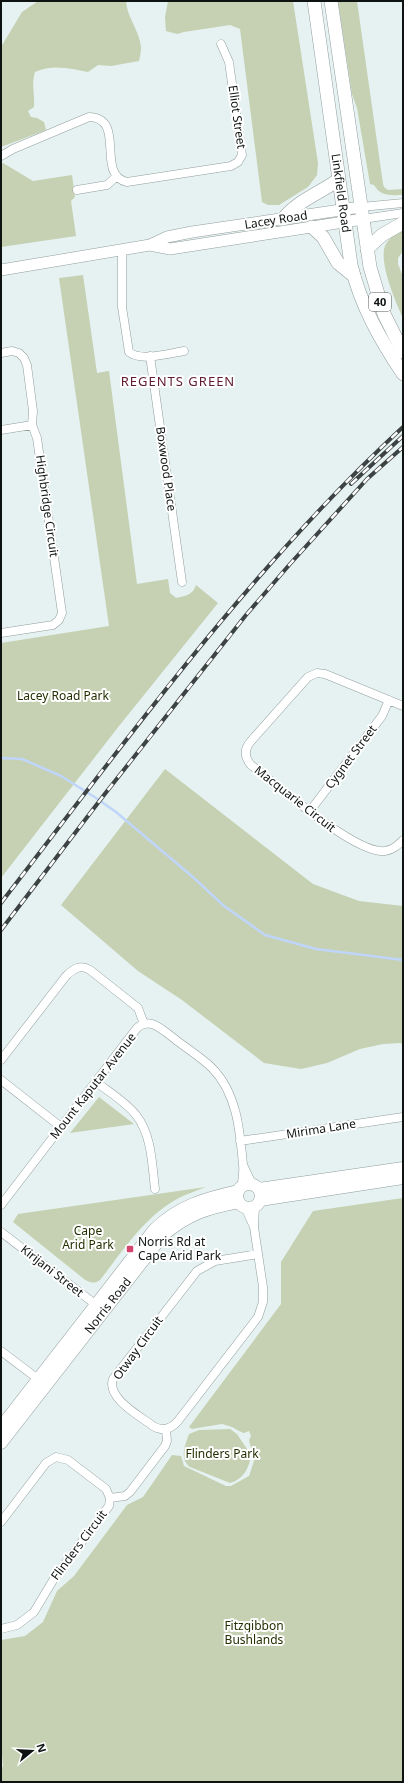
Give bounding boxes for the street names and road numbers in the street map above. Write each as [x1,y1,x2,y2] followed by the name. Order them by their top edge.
[225,84,250,151] street label: Elliot Street
[327,152,355,234] street label: Linkfield Road
[243,206,309,233] street label: Lacey Road
[369,293,391,311] road number: 40
[152,426,181,513] street label: Boxwood Place
[32,454,63,559] street label: Highbridge Circuit
[321,721,381,792] street label: Cygnet Street
[251,761,340,836] street label: Macquarie Circuit
[46,1029,140,1142] street label: Mount Kaputar Avenue
[285,1115,357,1142] street label: Mirima Lane
[17,1241,88,1301] street label: Kirijani Street
[80,1274,135,1337] street label: Norris Road
[109,1312,167,1383] street label: Otway Circuit
[47,1506,111,1583] street label: Flinders Circuit

